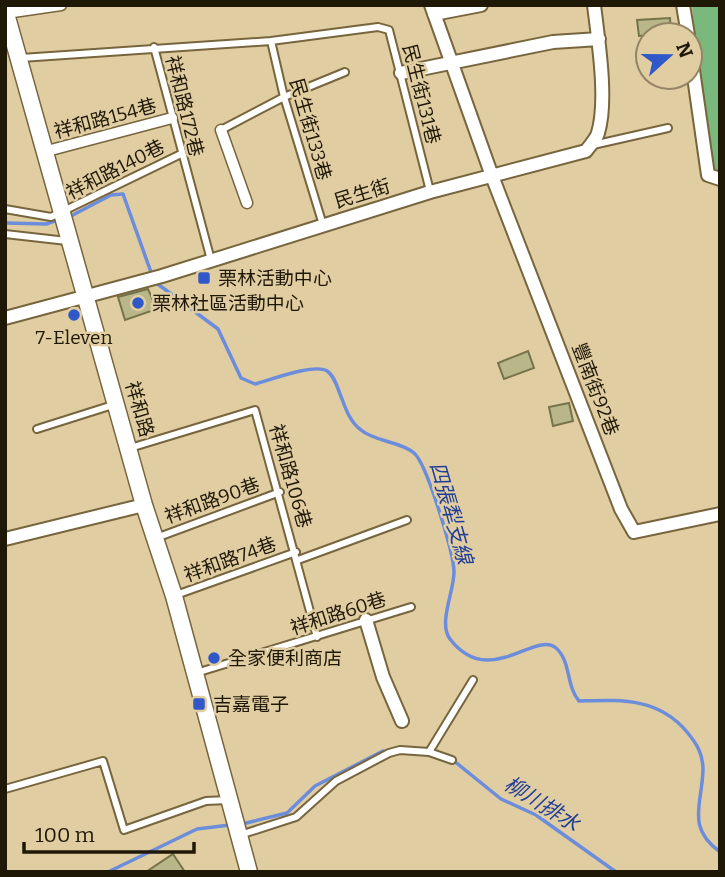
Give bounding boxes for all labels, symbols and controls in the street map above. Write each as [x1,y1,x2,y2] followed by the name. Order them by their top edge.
[634,21,704,91] north arrow
[671,39,698,61] text: N
[398,42,445,147] street label: 民生街131巷
[161,53,208,159] street label: 祥和路172巷
[285,75,336,183] street label: 民生街133巷
[51,94,159,143] street label: 祥和路154巷
[62,135,168,204] street label: 祥和路140巷
[332,174,393,213] street label: 民生街
[218,267,332,290] place label: 栗林活動中心
[196,270,212,286] marker: 栗林活動中心
[152,292,304,315] place label: 栗林社區活動中心
[130,295,146,311] marker: 栗林社區活動中心
[66,307,82,323] marker: 7-Eleven
[36,326,112,349] place label: 7-Eleven
[567,340,624,439] street label: 豐南街92巷
[121,379,158,440] street label: 祥和路
[265,422,316,531] street label: 祥和路106巷
[424,459,479,569] water label: 四張犁支線
[162,473,263,528] street label: 祥和路90巷
[181,532,279,587] street label: 祥和路74巷
[287,587,389,640] street label: 祥和路60巷
[228,647,342,670] place label: 全家便利商店
[206,650,222,666] marker: 全家便利商店
[213,693,289,716] place label: 吉嘉電子
[191,696,207,712] marker: 吉嘉電子
[499,771,585,838] water label: 柳川排水
[24,810,194,854] scale bar
[35,822,95,848] text: 100 m

